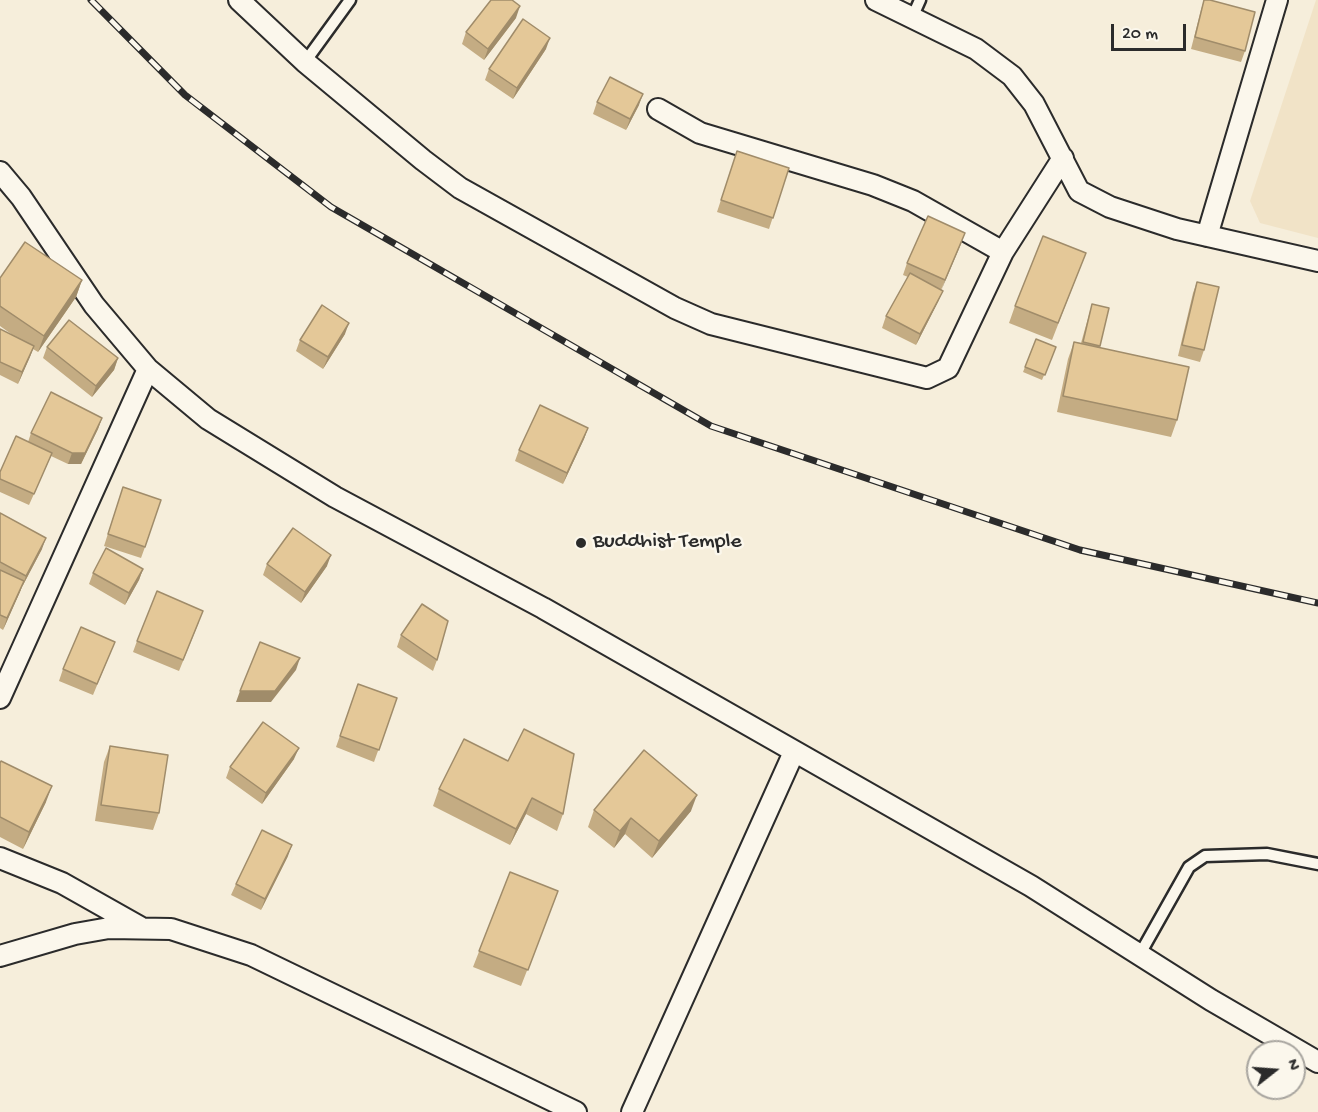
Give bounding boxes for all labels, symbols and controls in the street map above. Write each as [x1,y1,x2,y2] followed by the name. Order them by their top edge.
[1114,12,1189,50] scale bar
[1122,24,1158,45] text: 20 m
[593,530,742,556] place label: Buddhist Temple
[574,536,588,550] marker: Buddhist Temple
[1246,1040,1306,1100] north arrow
[1281,1057,1302,1073] text: N

